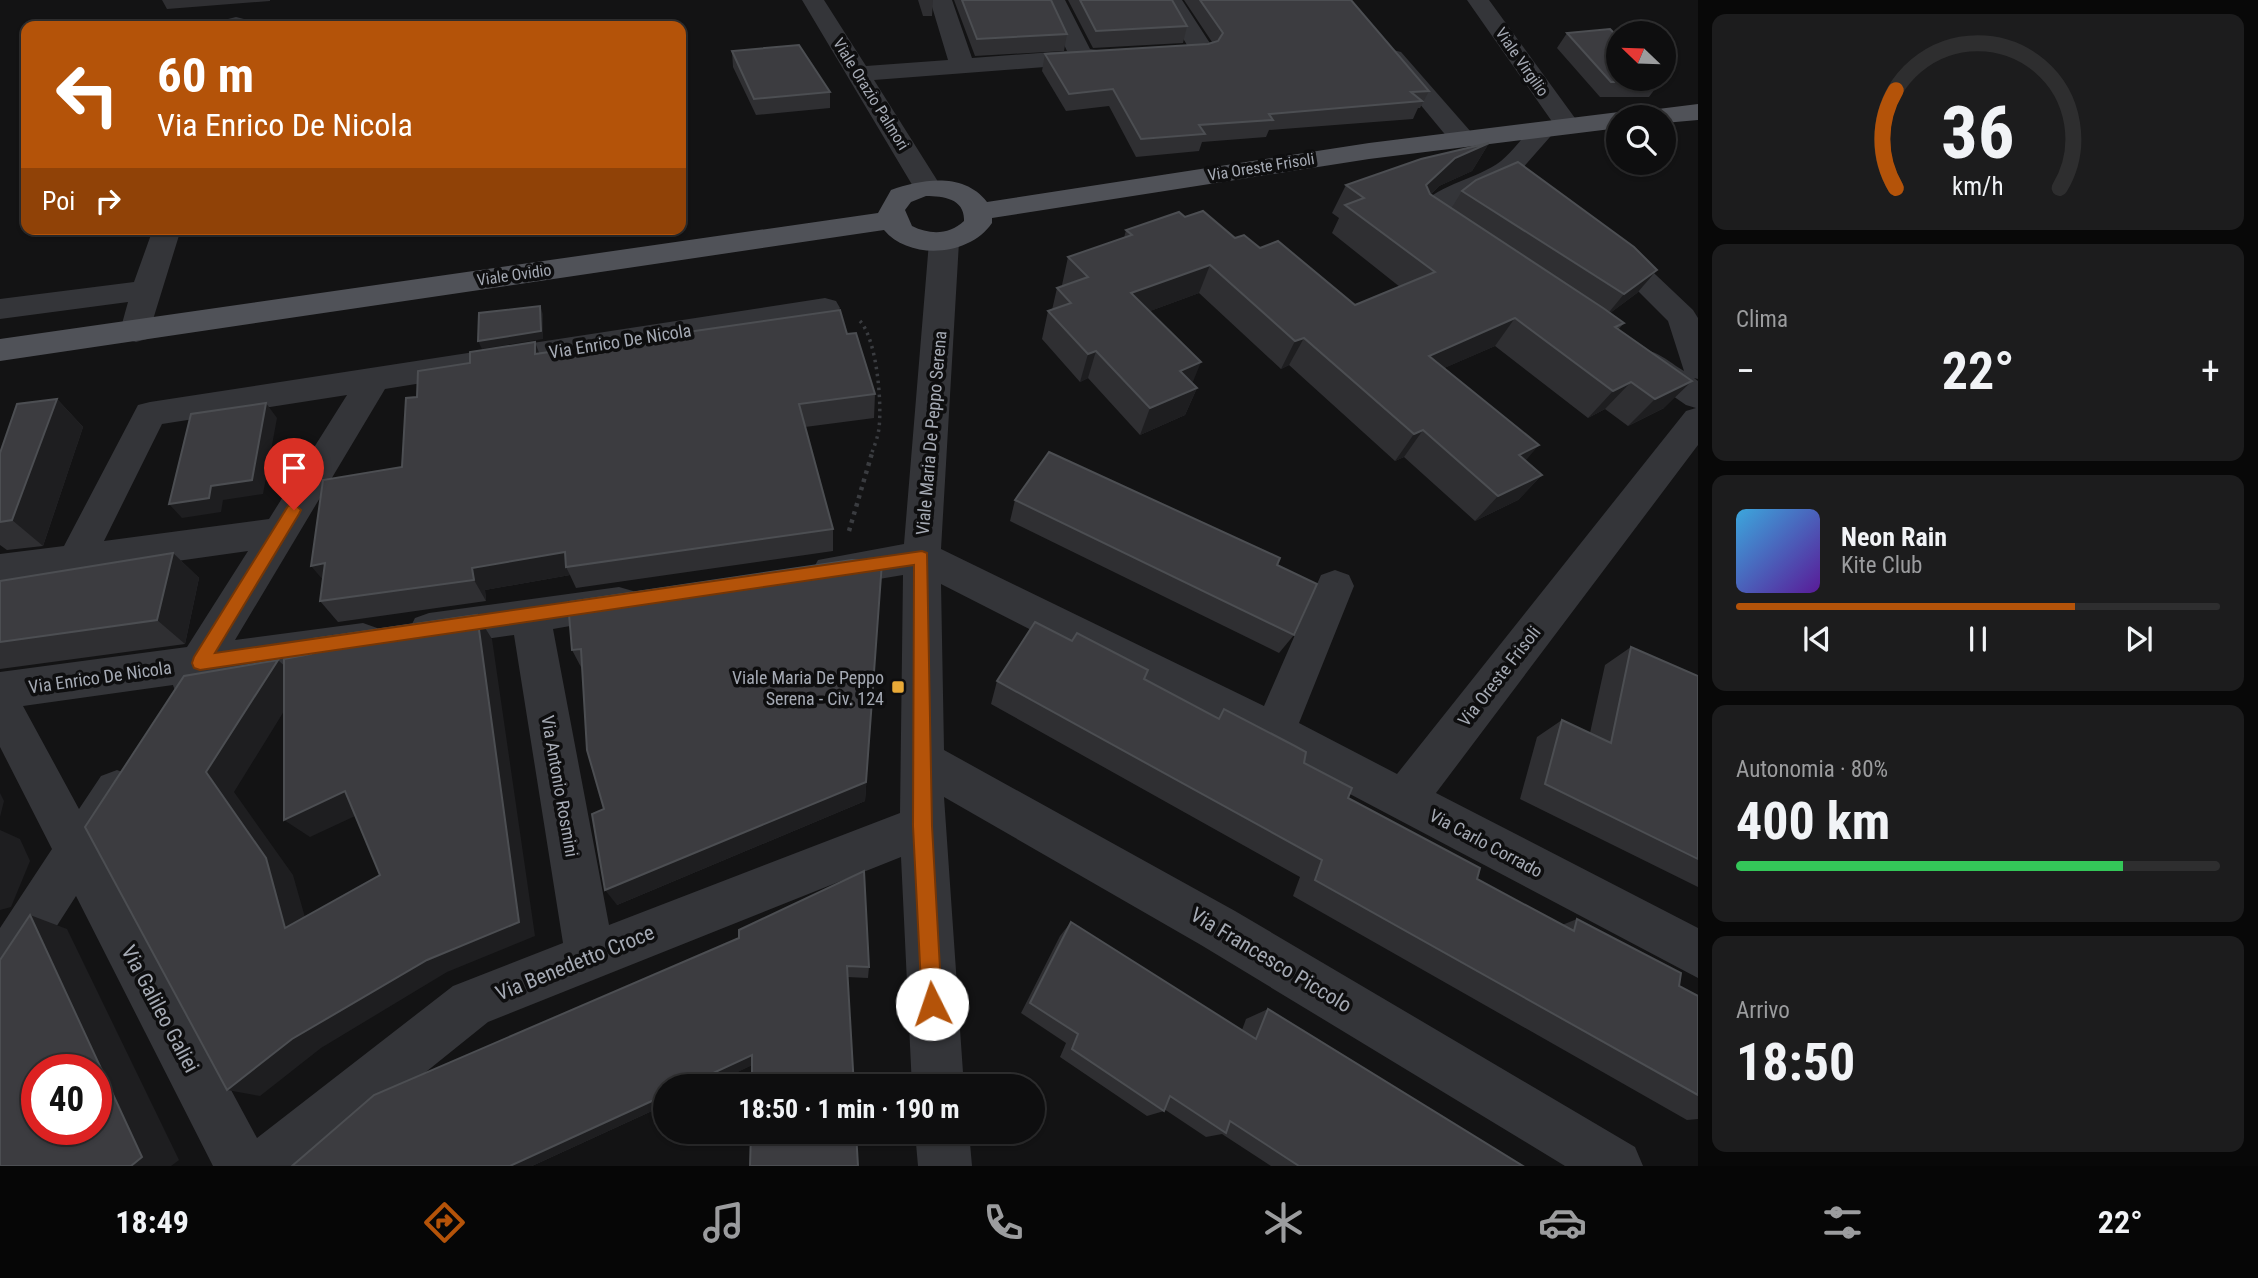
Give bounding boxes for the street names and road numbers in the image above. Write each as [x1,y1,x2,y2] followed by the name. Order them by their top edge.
[1491,24,1553,100] street label: Viale Virgilio
[829,35,913,153] street label: Viale Orazio Palmori
[1206,149,1316,185] street label: Via Oreste Frisoli
[476,260,552,290] street label: Viale Ovidio
[547,319,693,363] street label: Via Enrico De Nicola
[912,330,950,536] street label: Viale Maria De Peppo Serena
[1453,622,1545,730] street label: Via Oreste Frisoli
[27,657,173,697] street label: Via Enrico De Nicola
[537,713,583,859] street label: Via Antonio Rosmini
[1426,804,1546,882] street label: Via Carlo Corrado
[1186,902,1356,1018] street label: Via Francesco Piccolo
[492,920,658,1006] street label: Via Benedetto Croce
[116,941,204,1077] street label: Via Galileo Galiei

